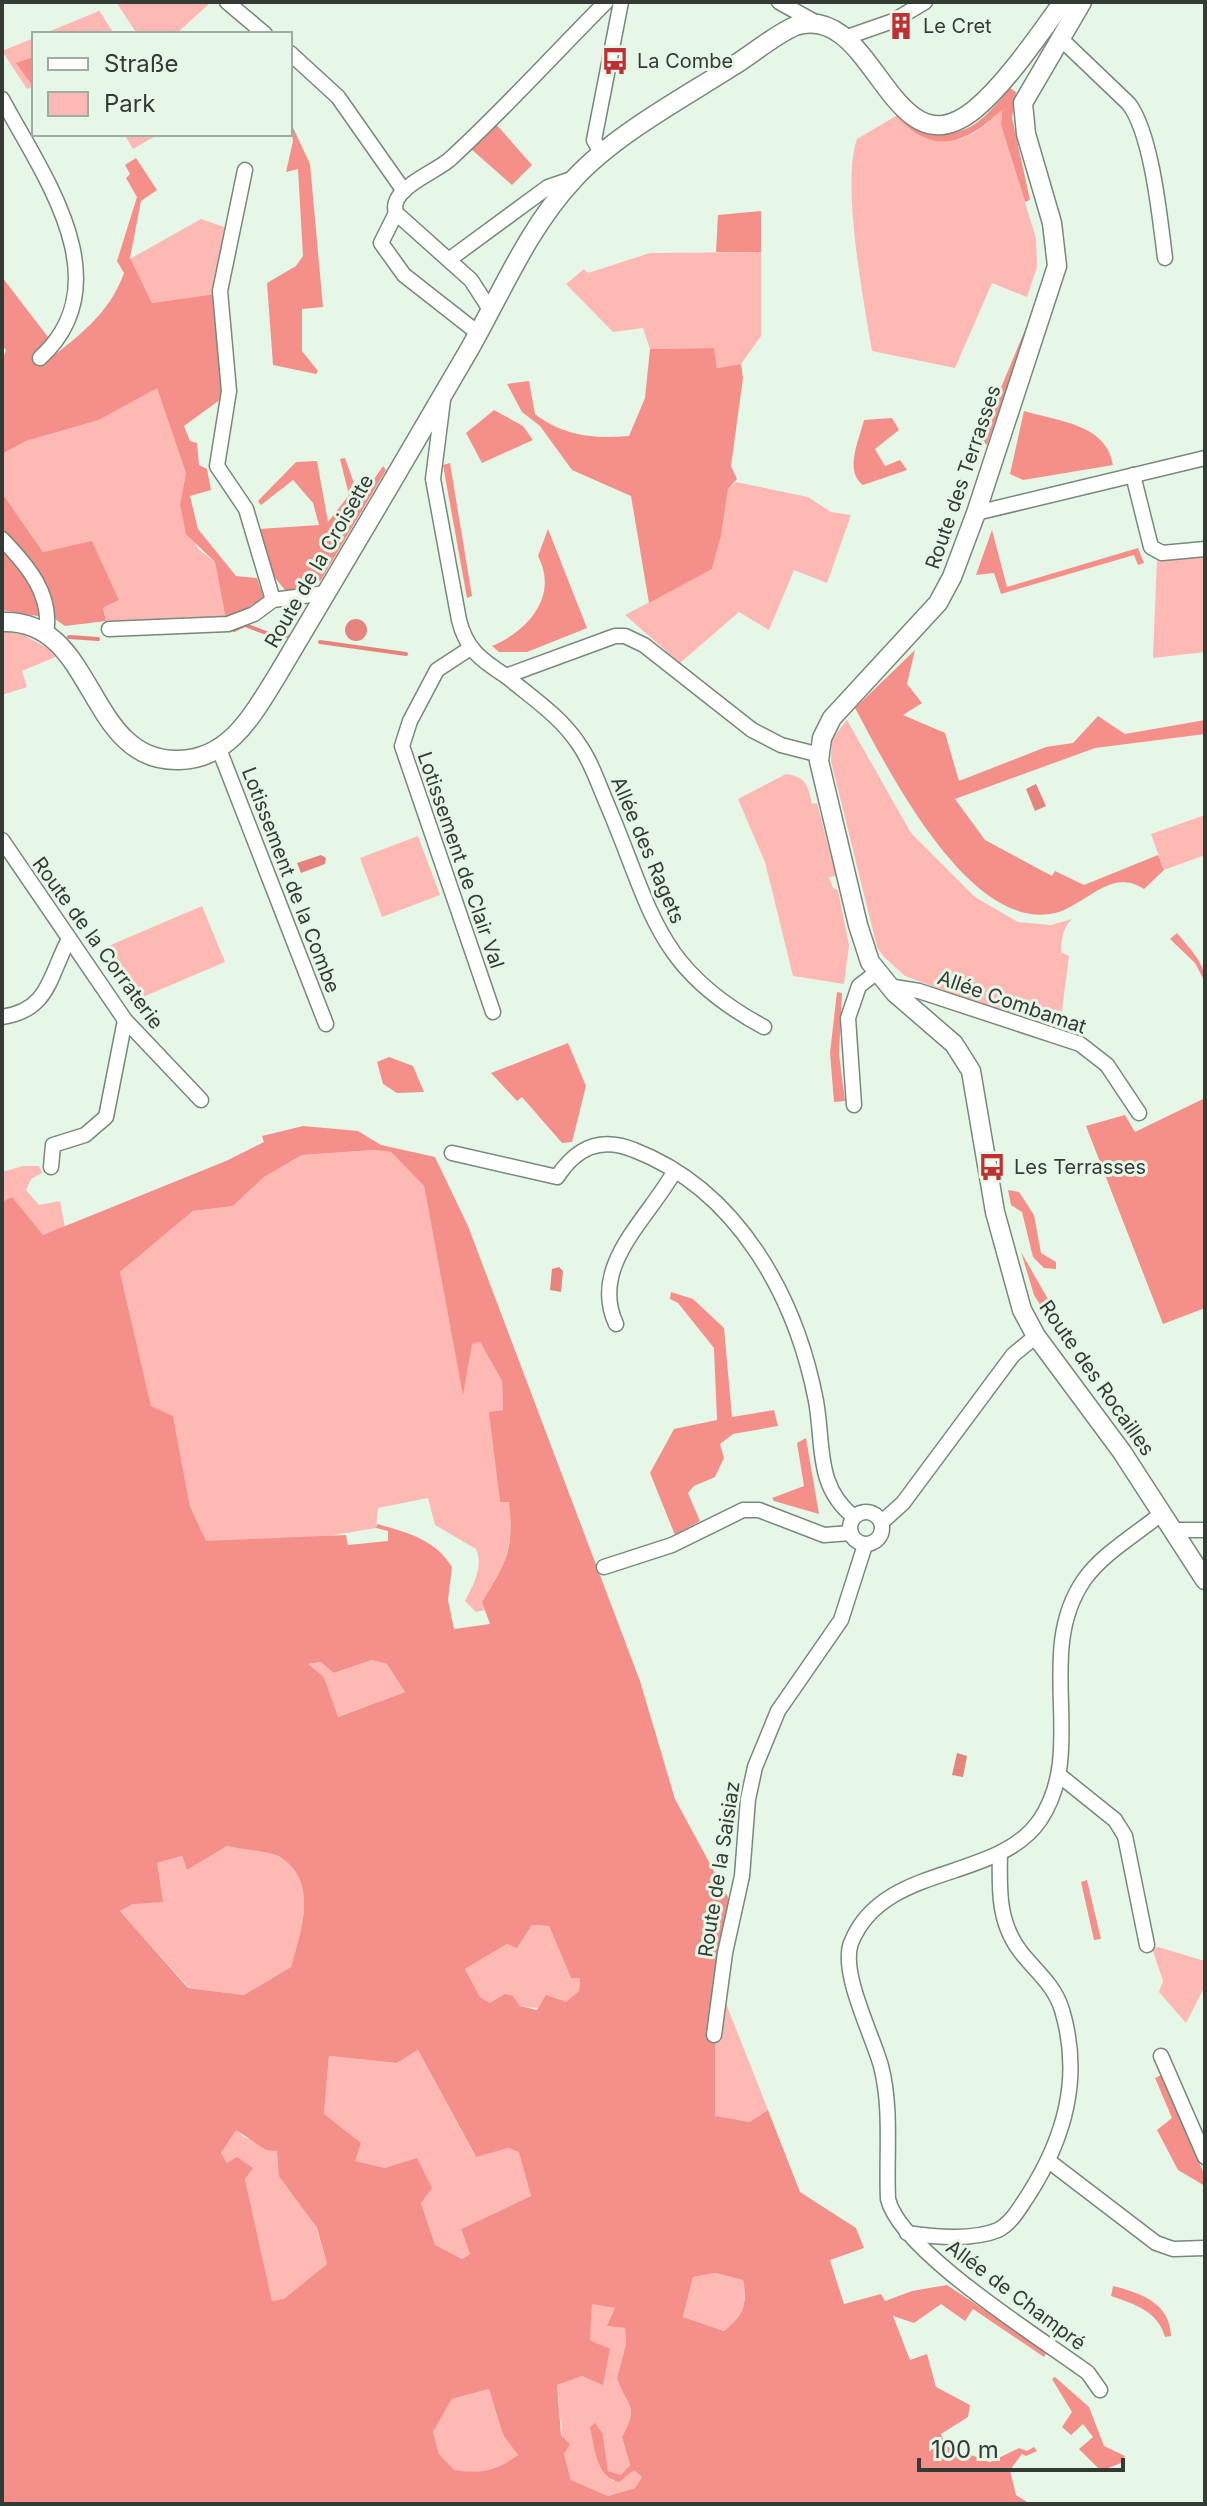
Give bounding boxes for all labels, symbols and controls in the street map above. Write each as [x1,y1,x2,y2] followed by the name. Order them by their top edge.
[886,11,916,41] building icon: Le Cret
[923,14,992,38] place label: Le Cret
[32,32,292,136] legend
[600,46,630,76] bus stop icon: La Combe
[104,49,179,78] text: Straße
[637,49,733,73] place label: La Combe
[104,89,155,118] text: Park
[920,382,1006,572] street label: Route des Terrasses
[260,470,378,652] street label: Route de la Croisette
[413,748,509,972] street label: Lotissement de Clair Val
[237,764,345,996] street label: Lotissement de la Combe
[606,773,690,927] street label: Allée des Ragets
[28,852,168,1034] street label: Route de la Corraterie
[935,965,1090,1039] street label: Allée Combamat
[977,1152,1007,1182] bus stop icon: Les Terrasses
[1014,1155,1146,1179] place label: Les Terrasses
[1034,1296,1160,1460] street label: Route des Rocailles
[693,1779,745,1959] street label: Route de la Saisiaz
[942,2235,1090,2355] street label: Allée de Champré
[919,2422,1123,2472] scale bar
[931,2435,999,2464] text: 100 m

